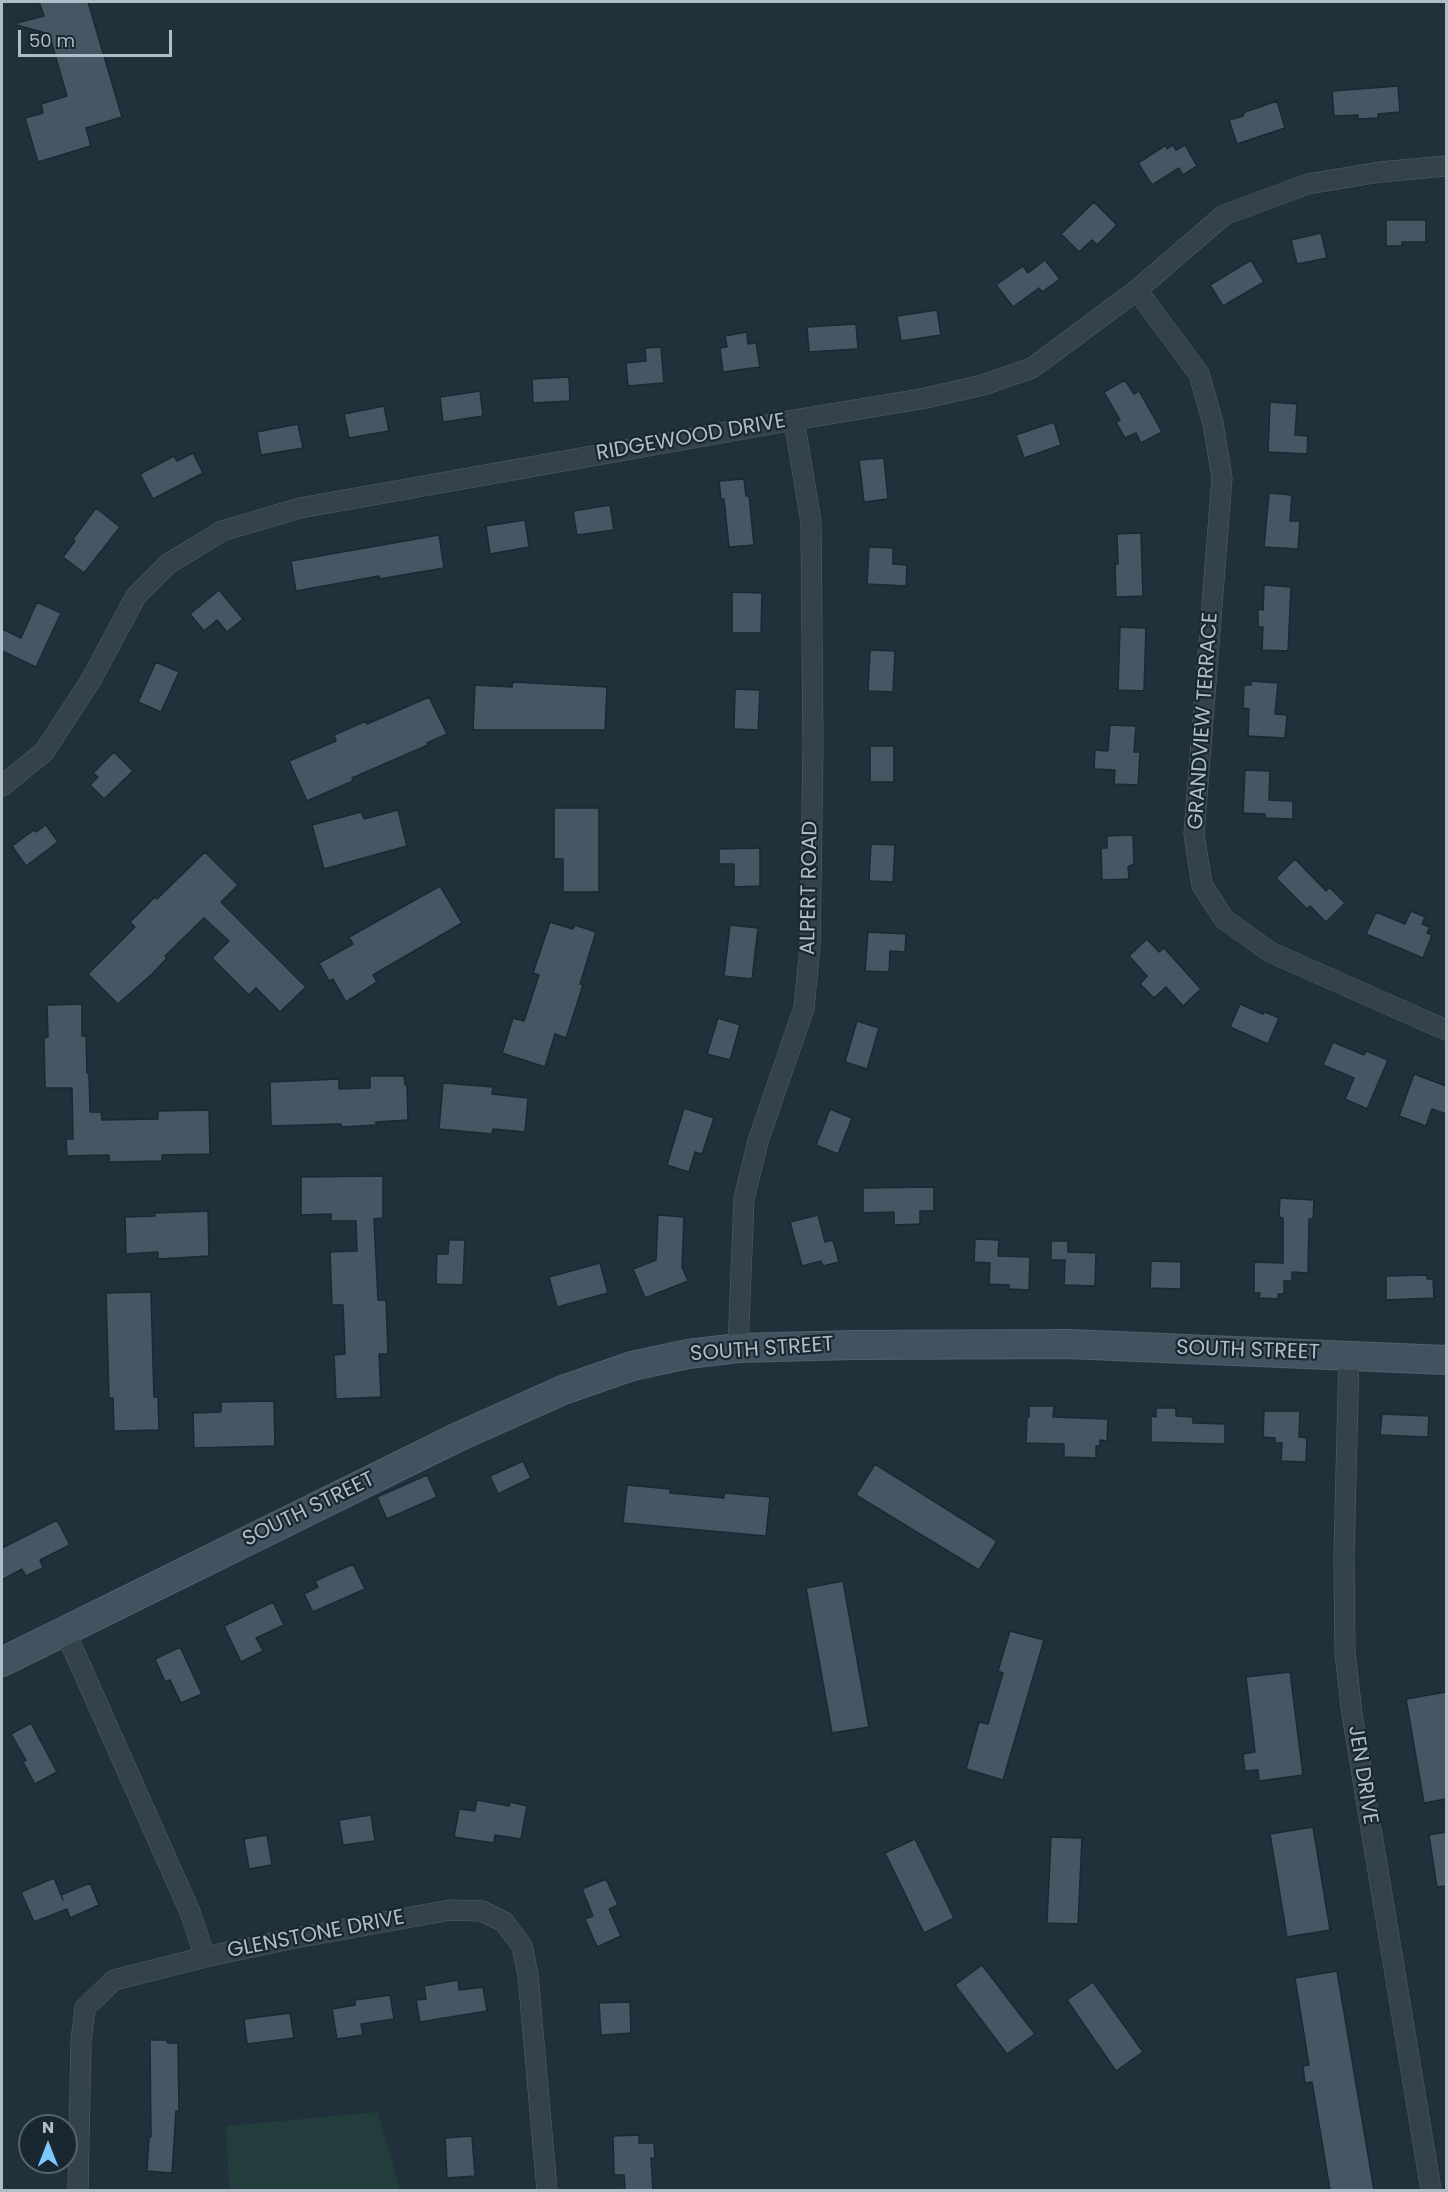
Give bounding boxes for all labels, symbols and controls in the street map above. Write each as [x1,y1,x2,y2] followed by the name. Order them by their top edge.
[21,18,176,56] scale bar
[29,28,75,53] text: 50 m
[594,409,788,467] street label: RIDGEWOOD DRIVE
[1184,611,1224,831] street label: GRANDVIEW TERRACE
[796,821,824,955] street label: ALPERT ROAD
[689,1332,835,1368] street label: SOUTH STREET
[1176,1336,1320,1366] street label: SOUTH STREET
[239,1467,379,1553] street label: SOUTH STREET
[1342,1724,1382,1826] street label: JEN DRIVE
[225,1905,407,1965] street label: GLENSTONE DRIVE
[18,2114,78,2174] north arrow
[42,2116,54,2139] text: N

